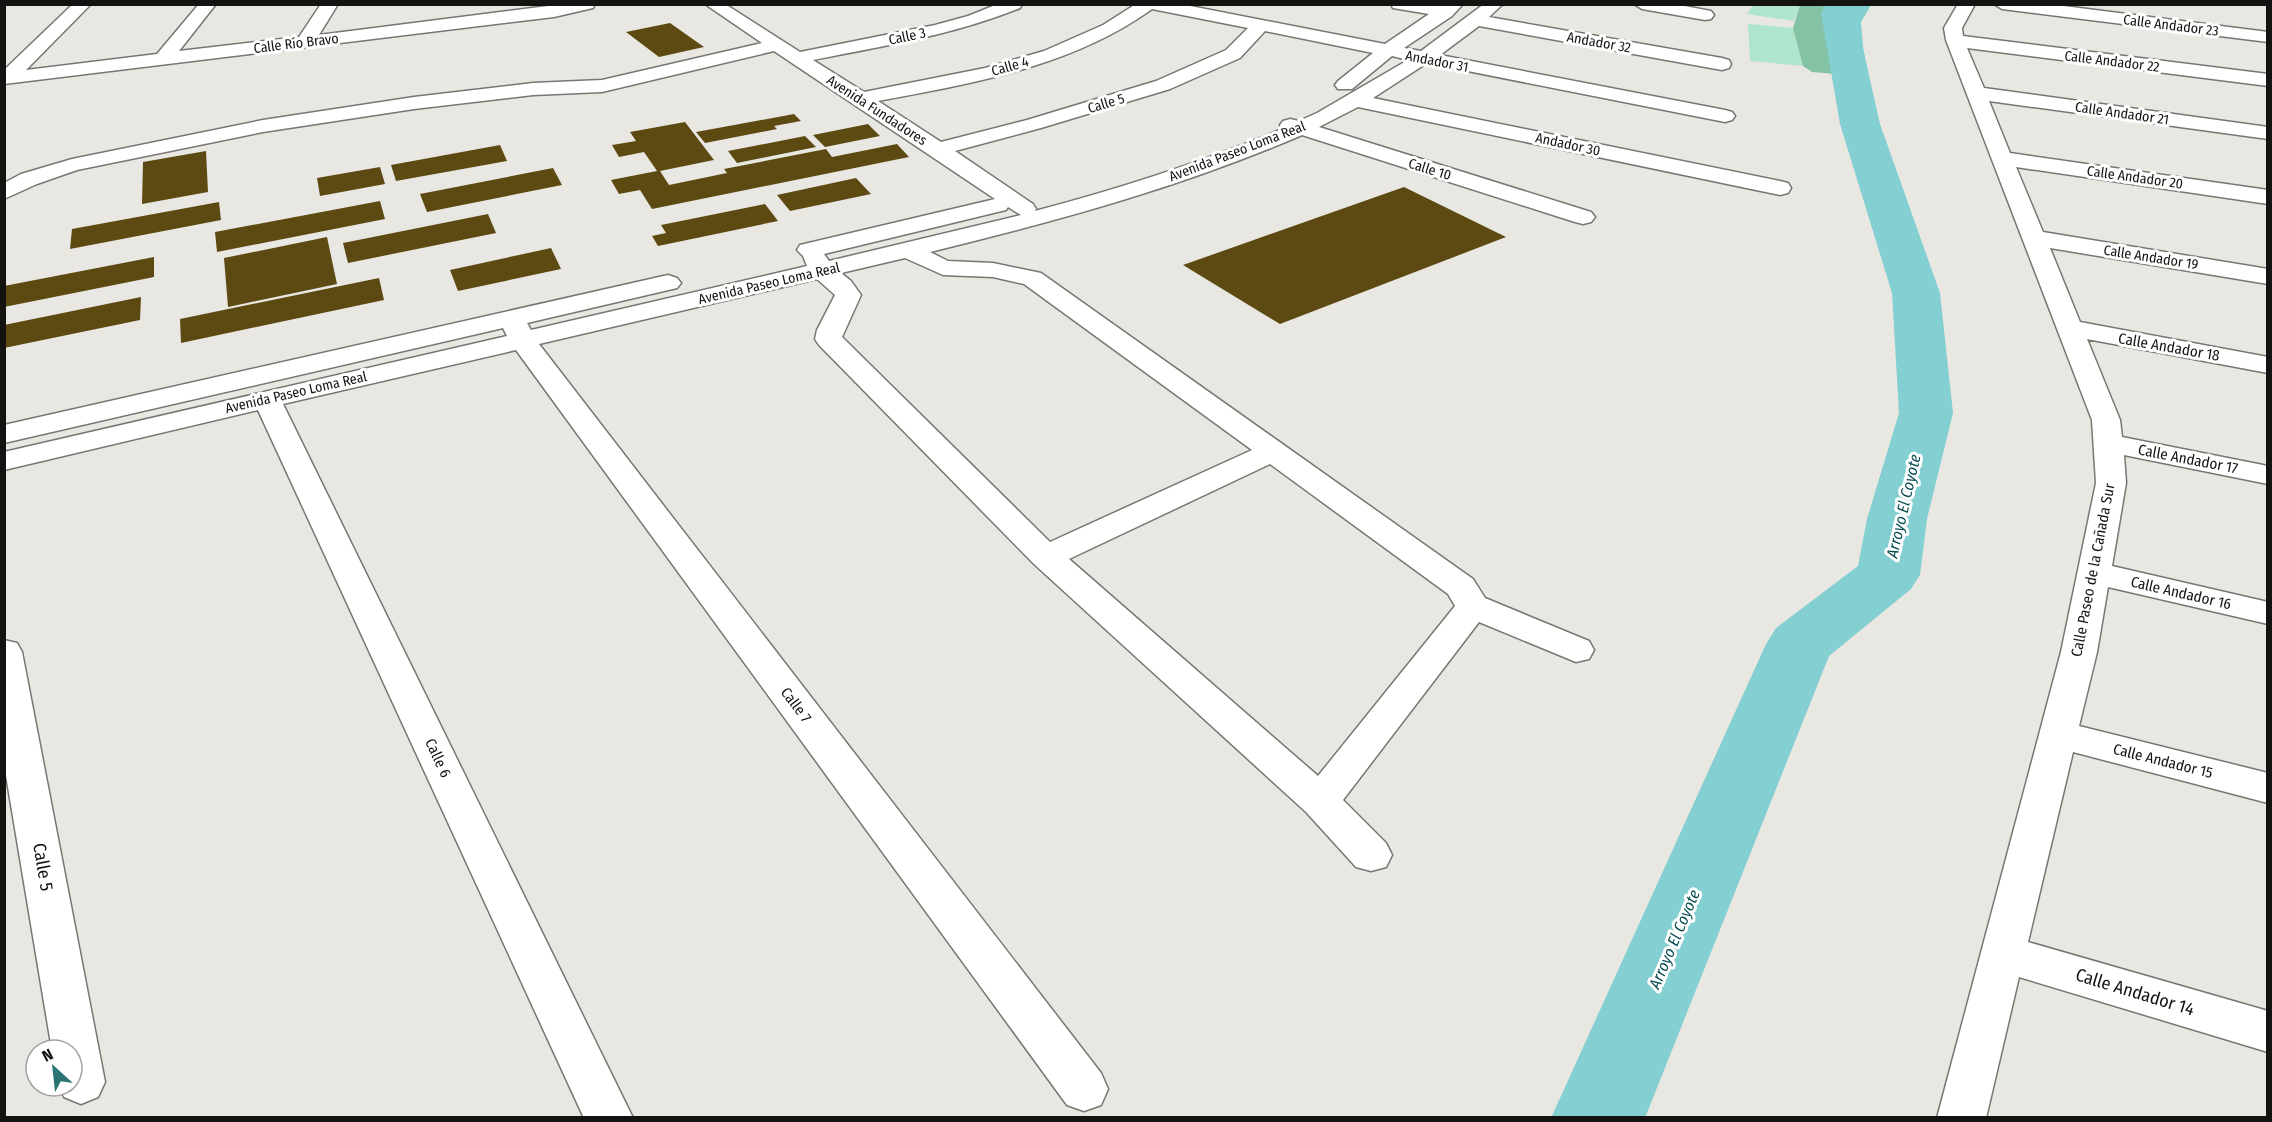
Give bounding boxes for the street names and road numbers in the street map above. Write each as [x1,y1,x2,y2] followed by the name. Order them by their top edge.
[2122,11,2220,40] street label: Calle Andador 23
[887,24,927,49] street label: Calle 3
[1566,29,1632,56] street label: Andador 32
[253,30,339,57] street label: Calle Río Bravo
[1404,47,1470,76] street label: Andador 31
[2063,47,2160,76] street label: Calle Andador 22
[990,53,1031,80] street label: Calle 4
[823,72,930,149] street label: Avenida Fundadores
[1086,90,1127,117] street label: Calle 5
[2074,98,2170,129] street label: Calle Andador 21
[1167,117,1308,185] street label: Avenida Paseo Loma Real
[1534,129,1602,160] street label: Andador 30
[1406,155,1453,184] street label: Calle 10
[2086,162,2184,193] street label: Calle Andador 20
[2102,242,2200,273] street label: Calle Andador 19
[697,259,842,308] street label: Avenida Paseo Loma Real
[2117,329,2221,365] street label: Calle Andador 18
[224,368,369,417] street label: Avenida Paseo Loma Real
[2137,441,2239,477] street label: Calle Andador 17
[2067,481,2119,658] street label: Calle Paseo de la Cañada Sur
[2129,573,2233,613] street label: Calle Andador 16
[777,684,815,726] street label: Calle 7
[421,736,455,780] street label: Calle 6
[2111,740,2215,782] street label: Calle Andador 15
[28,841,58,893] street label: Calle 5
[2073,964,2197,1021] street label: Calle Andador 14

